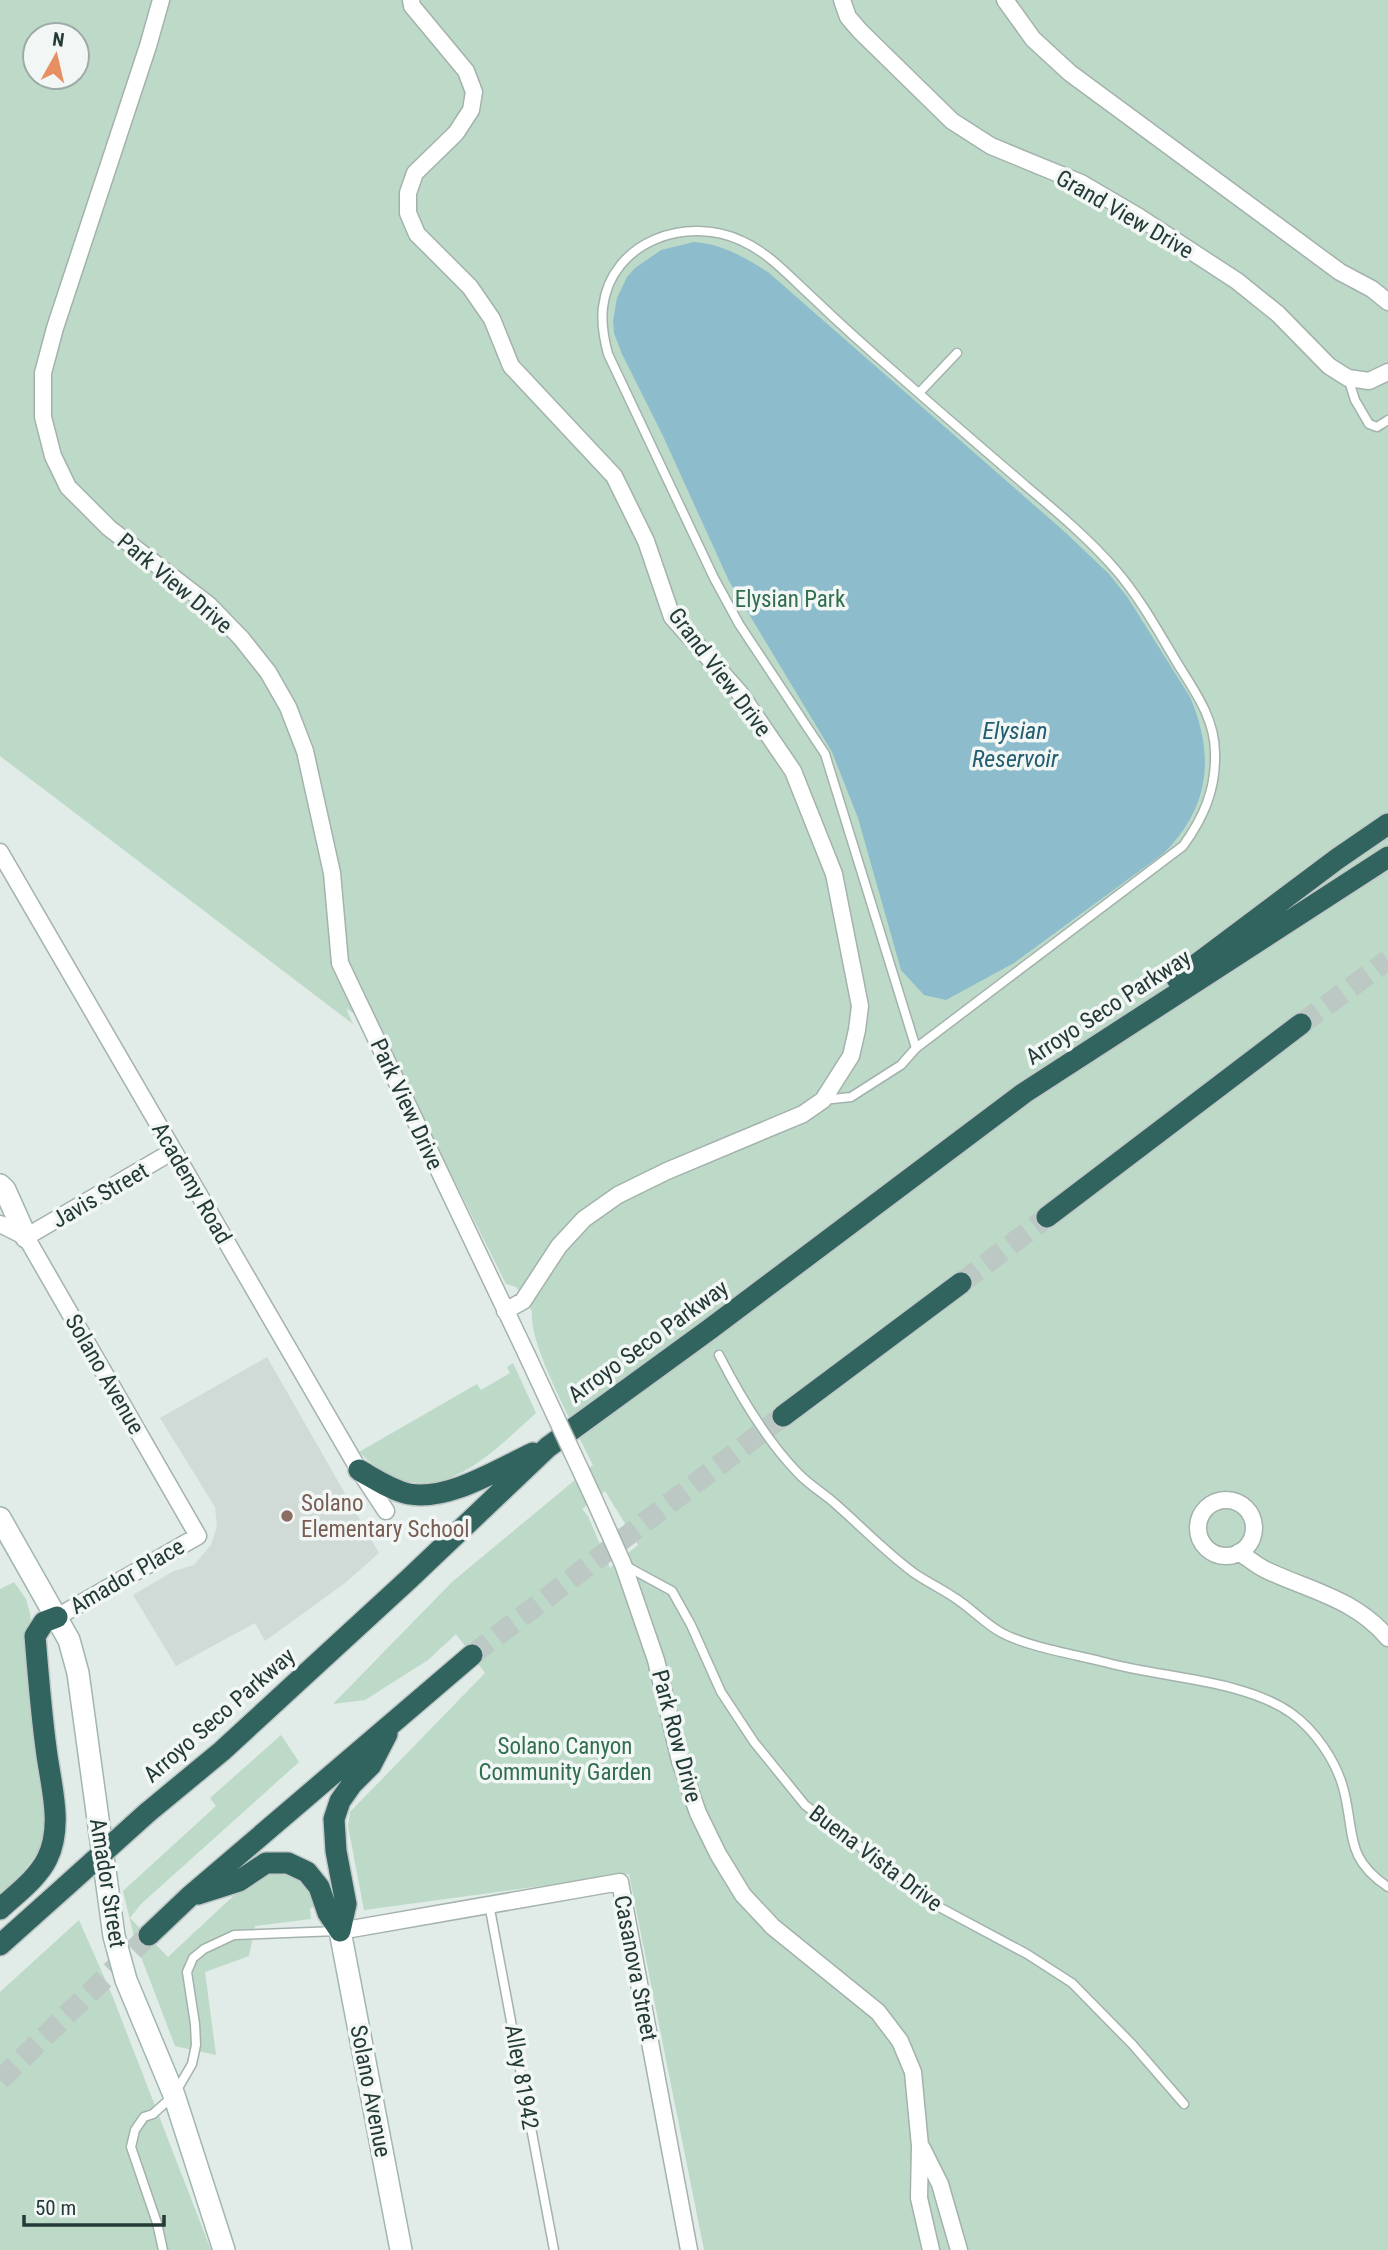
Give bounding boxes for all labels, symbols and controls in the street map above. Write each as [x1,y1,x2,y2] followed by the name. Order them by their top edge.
[21,21,91,91] north arrow
[51,27,66,52] text: N
[1051,164,1198,265] street label: Grand View Drive
[112,528,238,639] street label: Park View Drive
[735,586,846,613] park label: Elysian Park
[662,603,777,742] street label: Grand View Drive
[972,717,1059,773] water label: Elysian Reservoir
[1021,944,1196,1071] street label: Arroyo Seco Parkway
[364,1034,449,1174] street label: Park View Drive
[146,1118,237,1249] street label: Academy Road
[47,1157,153,1234] street label: Javis Street
[563,1274,734,1409] street label: Arroyo Seco Parkway
[59,1309,150,1439] street label: Solano Avenue
[301,1490,470,1543] place label: Solano Elementary School
[279,1508,295,1524] marker: Solano Elementary School
[65,1533,189,1620] street label: Amador Place
[138,1642,301,1788] street label: Arroyo Seco Parkway
[646,1667,707,1805] street label: Park Row Drive
[478,1733,652,1786] park label: Solano Canyon Community Garden
[804,1800,948,1917] street label: Buena Vista Drive
[84,1816,131,1950] street label: Amador Street
[608,1893,663,2043] street label: Casanova Street
[344,2023,397,2159] street label: Solano Avenue
[499,2023,544,2132] street label: Alley 81942
[24,2184,164,2228] scale bar
[35,2196,76,2220] text: 50 m

